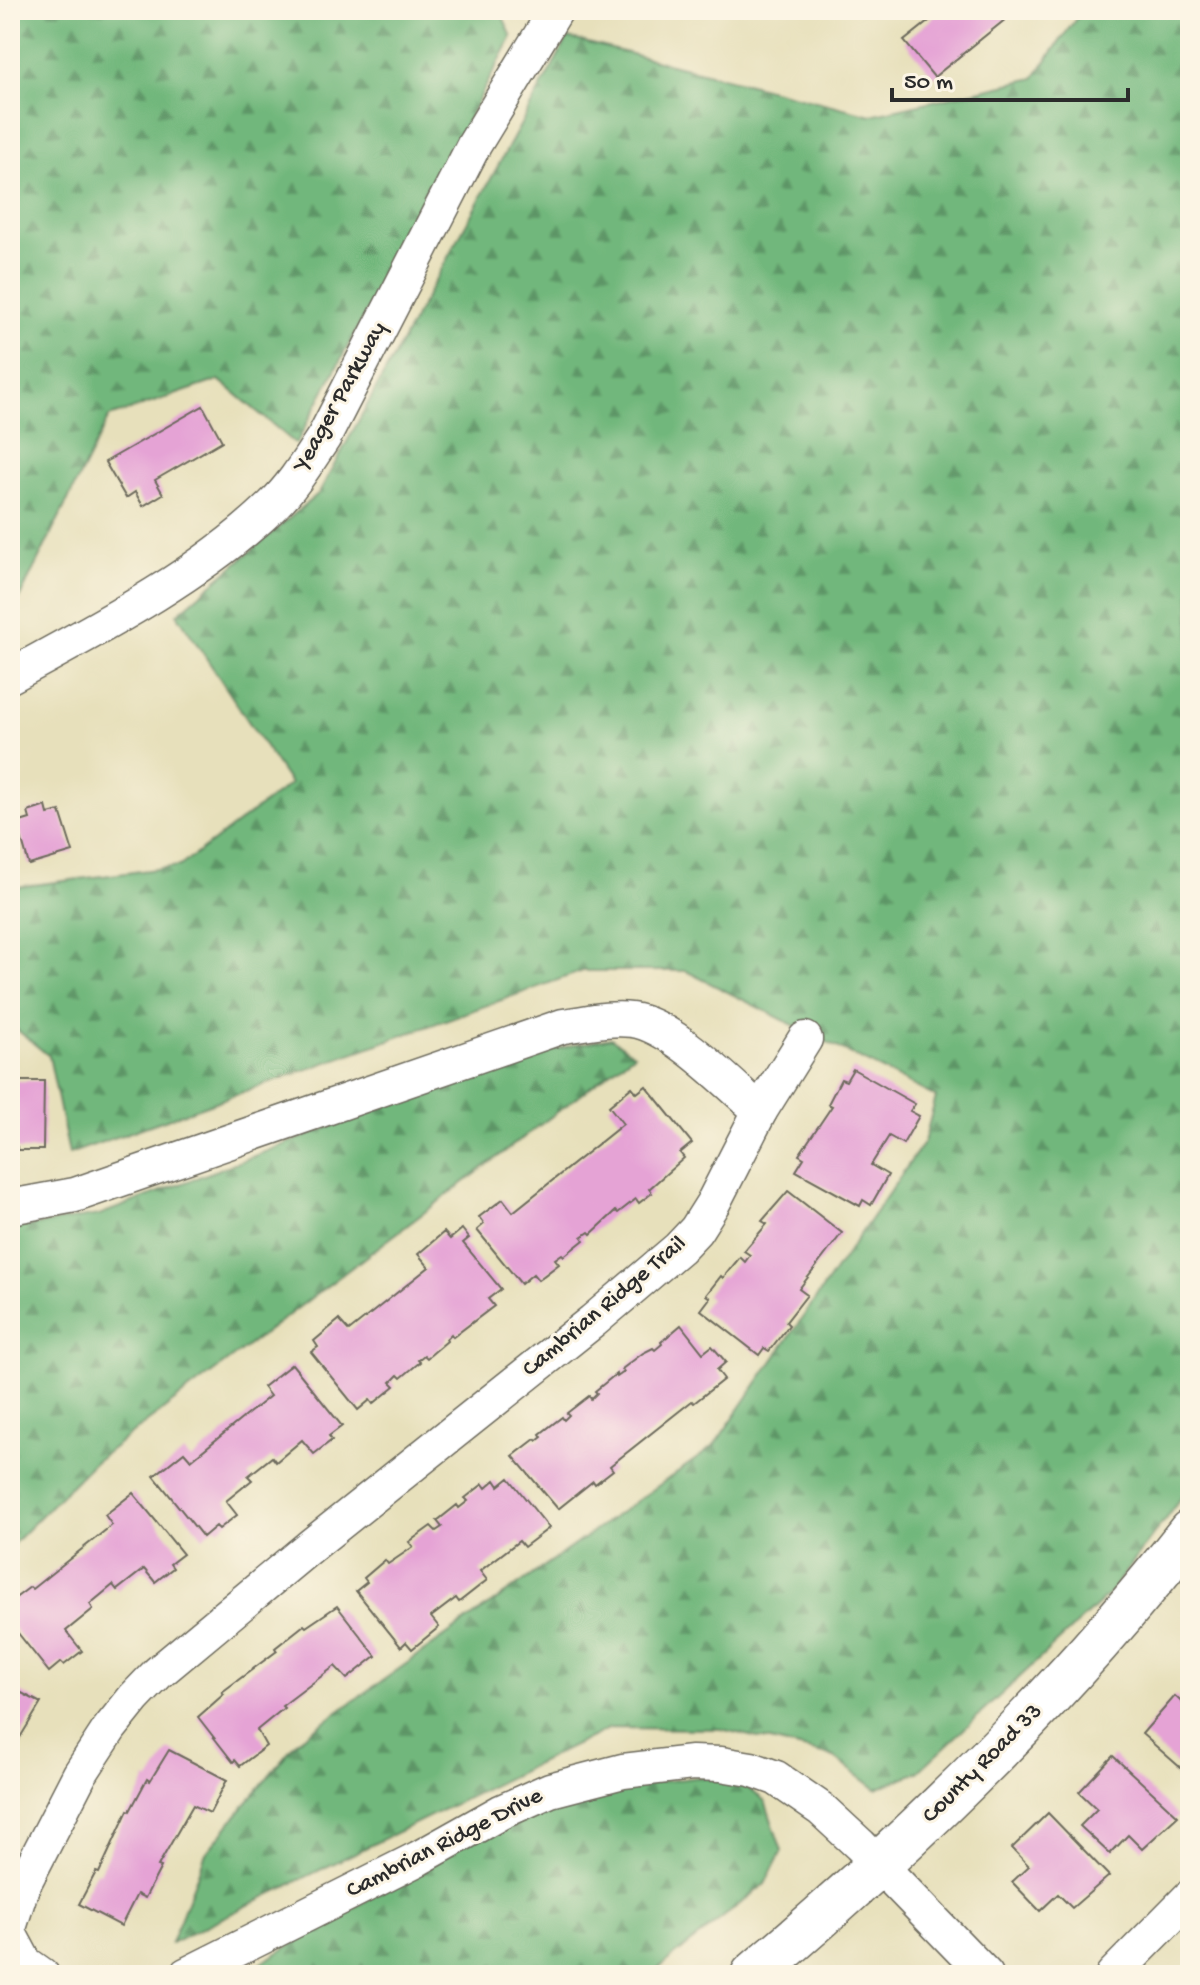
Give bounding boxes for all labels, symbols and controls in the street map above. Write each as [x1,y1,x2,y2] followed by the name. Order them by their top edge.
[892,52,1128,102] scale bar
[904,69,953,98] text: 50 m
[287,317,394,479] street label: Yeager Parkway
[517,1230,693,1384] street label: Cambrian Ridge Trail
[917,1698,1049,1830] street label: County Road 33
[342,1782,548,1906] street label: Cambrian Ridge Drive

